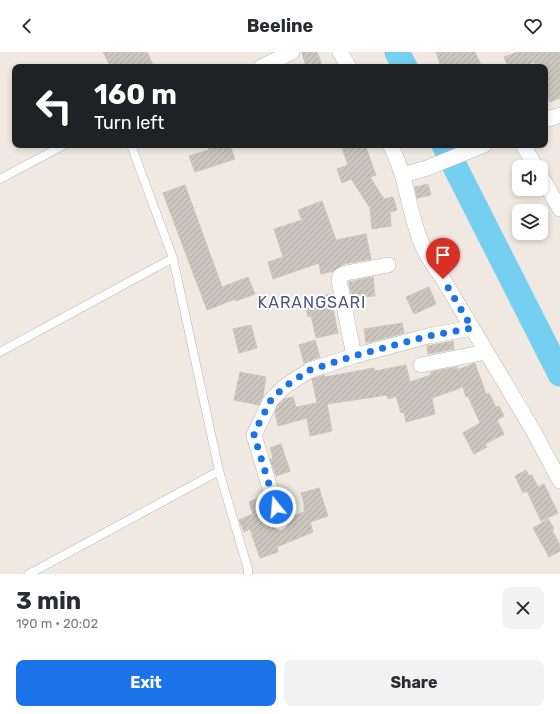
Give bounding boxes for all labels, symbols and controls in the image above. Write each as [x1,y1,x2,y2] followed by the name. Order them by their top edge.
[16,15,38,37] icon: back
[247,15,313,37] text: Beeline
[522,15,544,37] icon: heart
[94,78,177,111] text: 160 m
[28,80,80,132] icon: left
[94,112,164,134] text: Turn left
[512,160,548,240] map controls
[512,160,548,196] button: sound
[512,204,548,240] button: layers
[426,238,460,279] pin
[432,244,454,266] icon: arrive
[258,293,366,312] district label: KARANGSARI
[255,486,297,528] position arrow
[16,587,81,615] text: 3 min
[502,587,544,629] button: close
[16,616,98,631] text: 190 m · 20:02
[16,660,276,706] button: Exit
[284,660,544,706] button: Share

